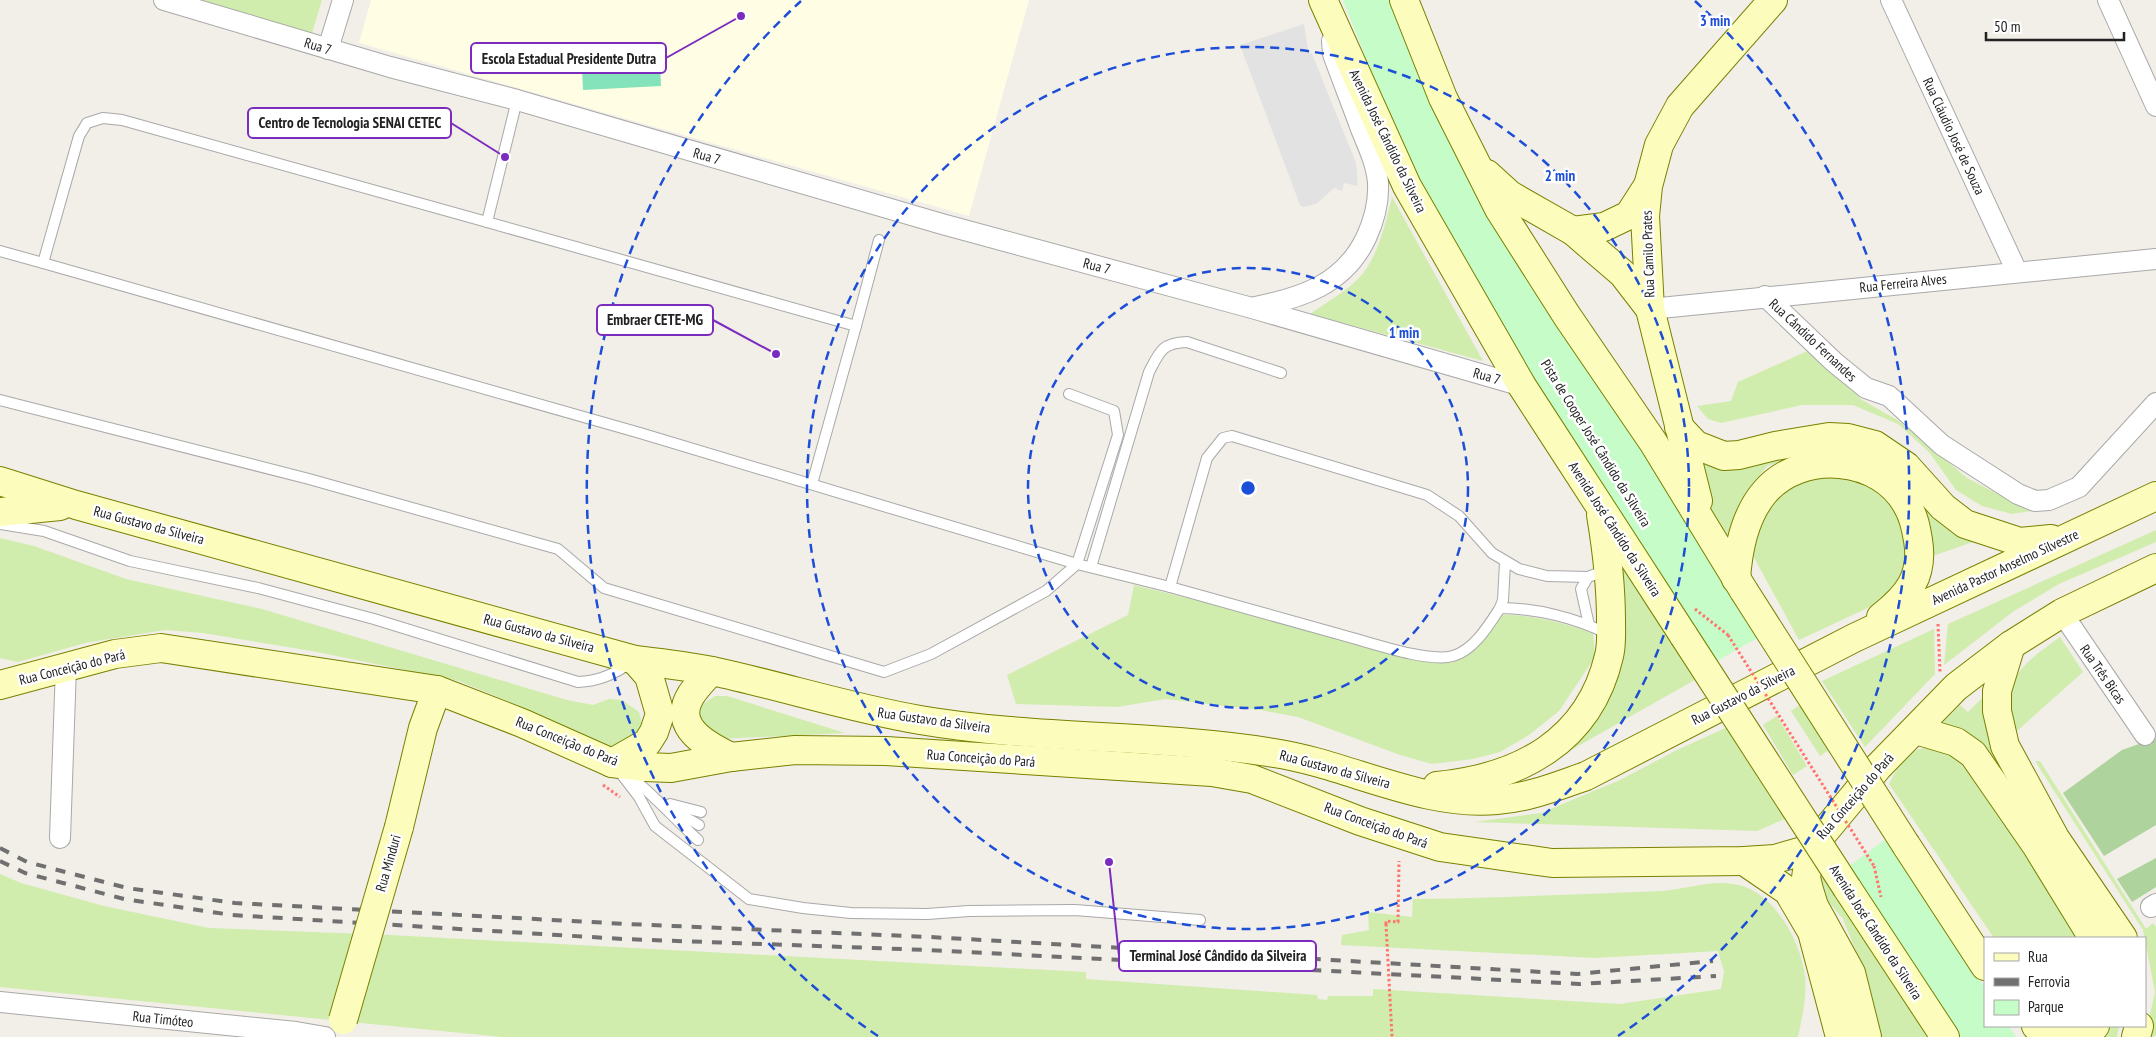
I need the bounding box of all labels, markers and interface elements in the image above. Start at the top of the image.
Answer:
scale bar [1986,10,2124,42]
text: 3 min [1700,11,1730,30]
text: 50 m [1994,17,2020,36]
street label: Rua 7 [302,33,334,59]
callout: Escola Estadual Presidente Dutra [471,43,666,73]
text: Escola Estadual Presidente Dutra [482,49,656,68]
street label: Avenida José Cândido da Silveira [1345,66,1431,216]
street label: Rua Cláudio José de Souza [1919,75,1989,197]
callout: Centro de Tecnologia SENAI CETEC [248,108,451,138]
text: Centro de Tecnologia SENAI CETEC [259,113,442,132]
street label: Rua 7 [691,144,723,168]
text: 2 min [1545,166,1575,185]
street label: Rua Camilo Prates [1637,210,1659,298]
street label: Rua 7 [1081,254,1113,278]
street label: Rua Ferreira Alves [1859,269,1948,297]
street label: Rua Cândido Fernandes [1765,295,1861,385]
callout: Embraer CETE-MG [597,305,713,335]
text: Embraer CETE-MG [607,310,704,329]
text: 1 min [1389,323,1419,342]
street label: Pista de Cooper José Cândido da Silveira [1537,356,1655,530]
street label: Rua 7 [1471,364,1503,388]
street label: Avenida José Cândido da Silveira [1565,458,1665,600]
centre of rings [1239,479,1257,497]
street label: Rua Gustavo da Silveira [92,502,206,548]
street label: Avenida Pastor Anselmo Silvestre [1929,525,2082,609]
street label: Rua Gustavo da Silveira [482,610,596,656]
street label: Rua Três Bicas [2076,641,2130,707]
street label: Rua Conceição do Pará [17,645,127,689]
street label: Rua Gustavo da Silveira [1688,661,1798,729]
street label: Rua Gustavo da Silveira [877,703,991,737]
street label: Rua Conceição do Pará [513,712,621,770]
street label: Rua Conceição do Pará [926,745,1036,771]
street label: Rua Gustavo da Silveira [1278,746,1392,792]
street label: Rua Conceição do Pará [1813,749,1897,843]
street label: Rua Conceição do Pará [1322,798,1430,852]
street label: Rua Minduri [371,832,405,894]
street label: Avenida José Cândido da Silveira [1826,861,1926,1003]
legend [1984,937,2146,1027]
callout: Terminal José Cândido da Silveira [1119,941,1316,971]
text: Terminal José Cândido da Silveira [1130,946,1307,965]
text: Rua [2028,947,2048,966]
text: Ferrovia [2028,972,2070,991]
text: Parque [2028,997,2064,1016]
street label: Rua Timóteo [132,1007,194,1031]

